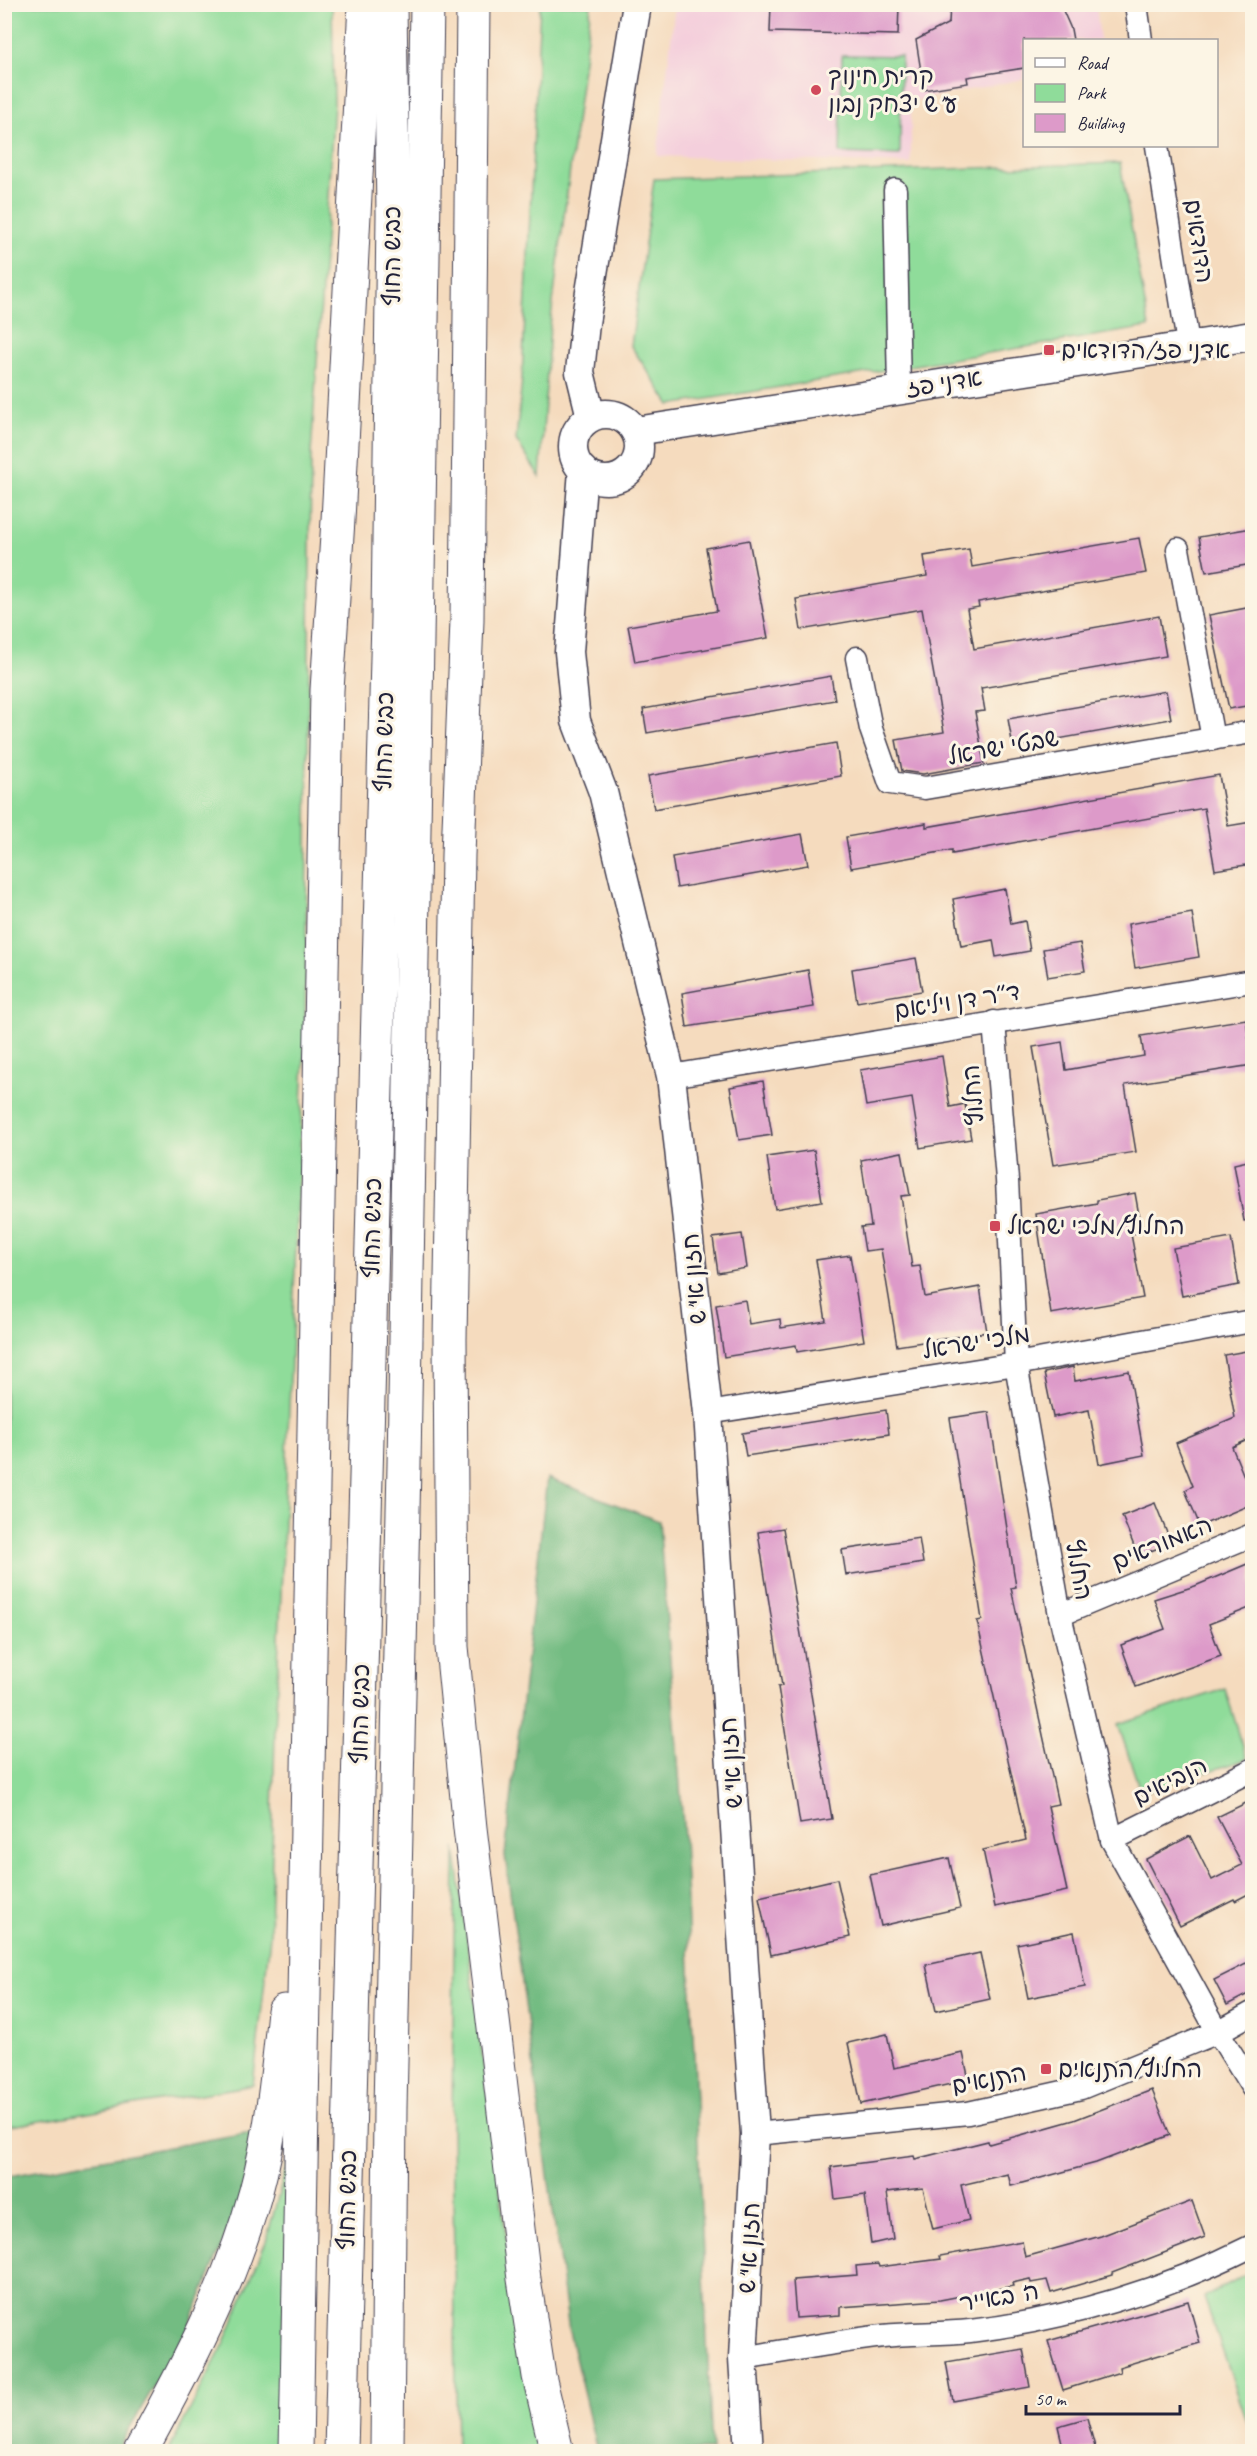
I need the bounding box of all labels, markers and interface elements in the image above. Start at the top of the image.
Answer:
legend [1023,39,1218,147]
text: Road [1077,52,1110,74]
place label: קרית חינוך ע"ש יצחק נבון [828,61,957,119]
text: Park [1077,82,1107,104]
marker: קרית חינוך ע"ש יצחק נבון [809,83,823,97]
text: Building [1077,112,1126,134]
street label: הדודאים [1178,197,1220,285]
street label: כביש החוף [377,206,407,306]
place label: אדני פז/הדודאים [1061,335,1230,365]
marker: אדני פז/הדודאים [1042,343,1056,357]
street label: אדני פז [904,362,984,404]
street label: כביש החוף [368,692,400,792]
street label: שבטי ישראל [945,722,1061,772]
street label: ד״ר דן ויליאם [892,976,1022,1026]
street label: החלוץ [955,1063,991,1127]
street label: כביש החוף [356,1178,388,1278]
place label: החלוץ/מלכי ישראל [1007,1211,1185,1241]
marker: החלוץ/מלכי ישראל [988,1219,1002,1233]
street label: חזון אי"ש [675,1232,713,1326]
street label: מלכי ישראל [920,1319,1032,1365]
street label: האמוראים [1107,1509,1217,1577]
street label: החלוץ [1059,1537,1099,1603]
street label: כביש החוף [344,1664,376,1764]
street label: חזון אי"ש [713,1716,749,1810]
street label: הנביאים [1128,1750,1212,1812]
place label: החלוץ/התנאים [1058,2054,1202,2084]
street label: התנאים [949,2057,1029,2101]
marker: החלוץ/התנאים [1039,2062,1053,2076]
street label: כביש החוף [331,2150,363,2250]
street label: חזון אי"ש [732,2202,766,2294]
street label: ה' באייר [957,2276,1041,2318]
scale bar [1026,2378,1180,2416]
text: 50 m [1035,2388,1068,2410]

